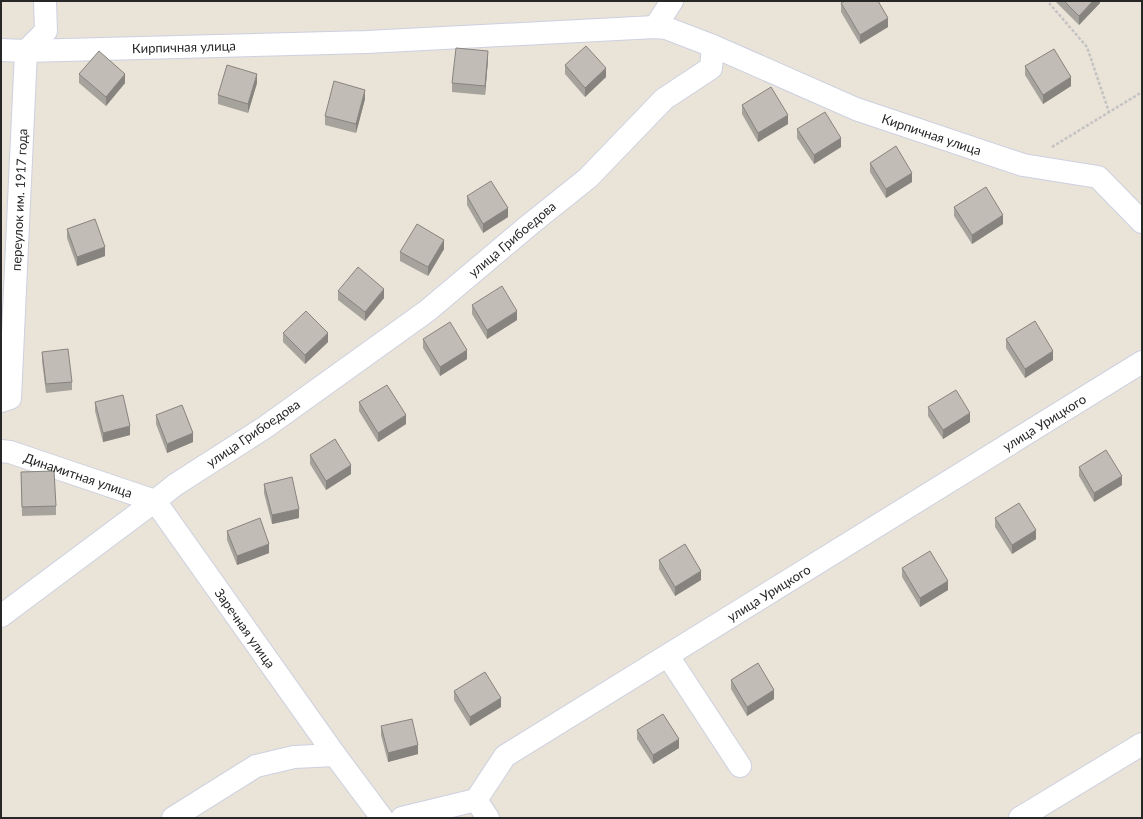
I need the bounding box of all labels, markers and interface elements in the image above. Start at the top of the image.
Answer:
street label: Кирпичная улица [132,37,236,56]
street label: Кирпичная улица [880,110,983,158]
street label: переулок им. 1917 года [8,128,30,271]
street label: улица Грибоедова [465,198,559,280]
street label: улица Урицкого [1000,391,1089,454]
street label: улица Грибоедова [203,396,303,470]
street label: Динамитная улица [22,449,135,501]
street label: улица Урицкого [724,561,813,625]
street label: Заречная улица [211,585,279,671]

